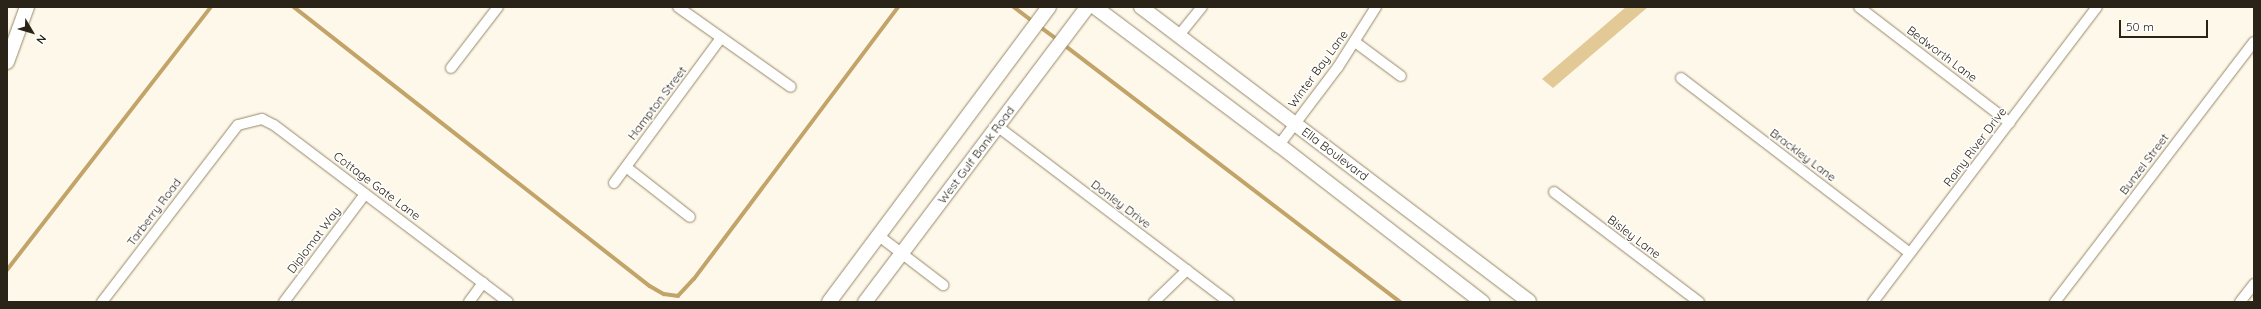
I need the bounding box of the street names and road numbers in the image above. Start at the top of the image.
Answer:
street label: Bedworth Lane [1904,23,1980,85]
street label: Winter Bay Lane [1285,27,1351,111]
street label: Hampton Street [625,63,689,143]
street label: West Gulf Bank Road [935,103,1017,207]
street label: Rainy River Drive [1941,105,2009,189]
street label: Ella Boulevard [1299,124,1371,184]
street label: Brackley Lane [1767,125,1839,185]
street label: Bunzel Street [2116,131,2172,197]
street label: Cottage Gate Lane [331,149,423,223]
street label: Tarberry Road [124,175,184,249]
street label: Donley Drive [1088,177,1154,231]
street label: Diplomat Way [284,204,344,276]
street label: Bisley Lane [1605,212,1663,262]

